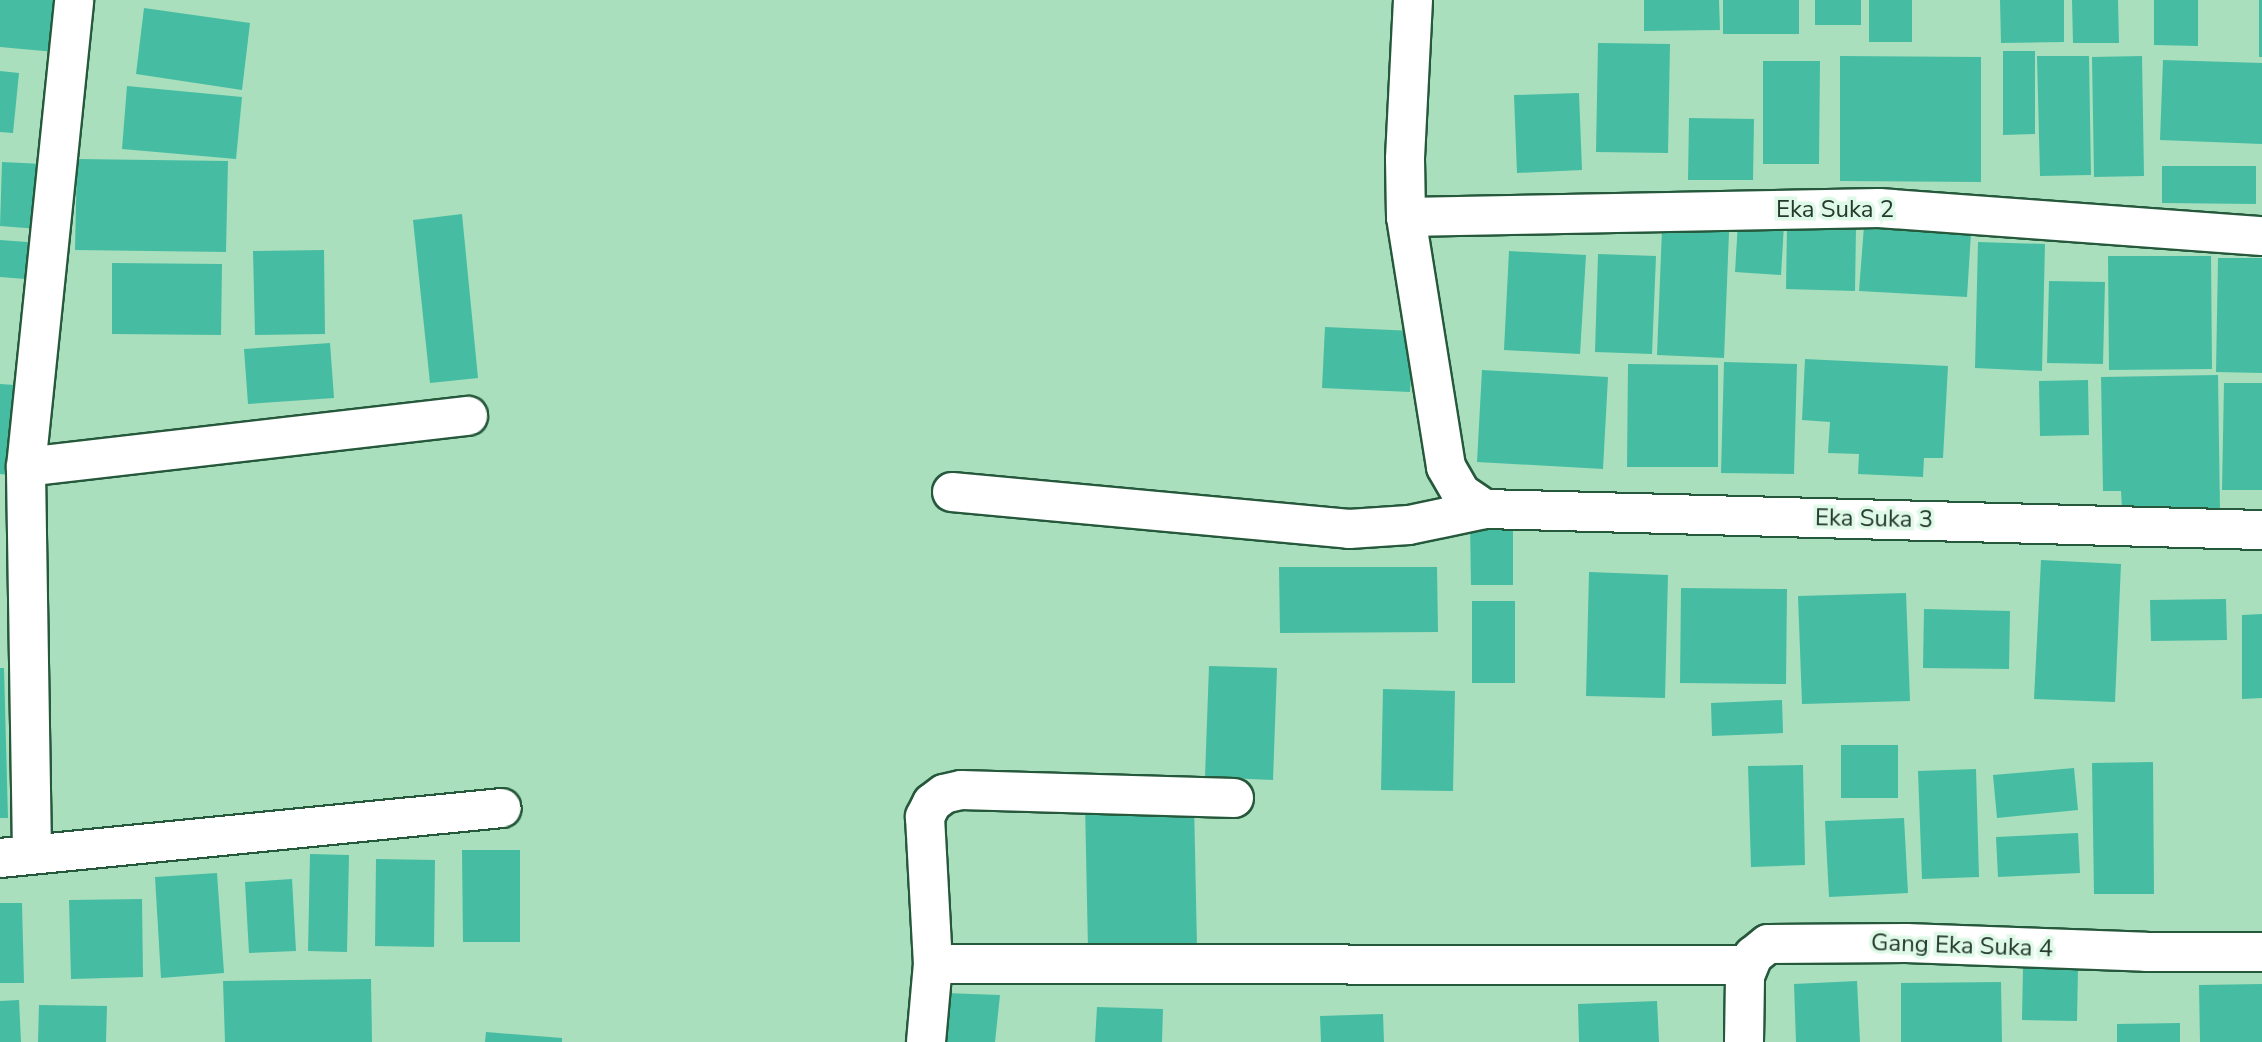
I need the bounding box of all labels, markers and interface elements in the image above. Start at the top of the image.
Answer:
street label: Eka Suka 2 [1776,196,1894,224]
street label: Eka Suka 3 [1815,504,1933,534]
street label: Gang Eka Suka 4 [1870,928,2054,964]

